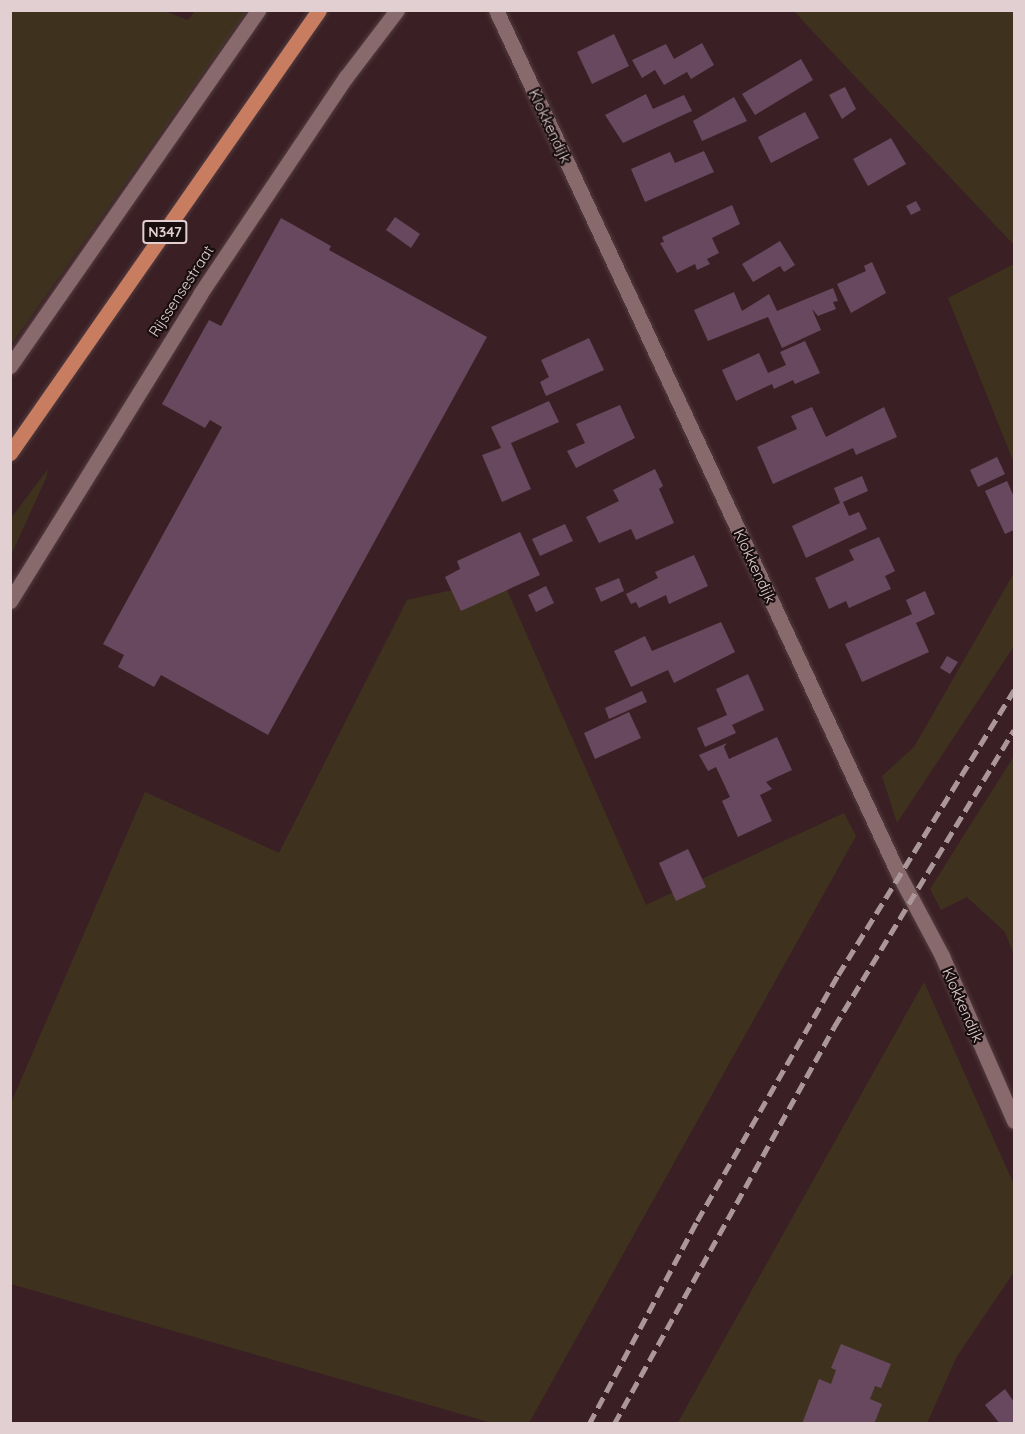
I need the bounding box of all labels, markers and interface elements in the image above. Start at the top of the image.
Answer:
street label: Klokkendijk [525,86,575,166]
road number: N347 [141,221,189,243]
street label: Rijssensestraat [145,242,217,340]
street label: Klokkendijk [730,526,780,606]
street label: Klokkendijk [939,965,987,1045]

